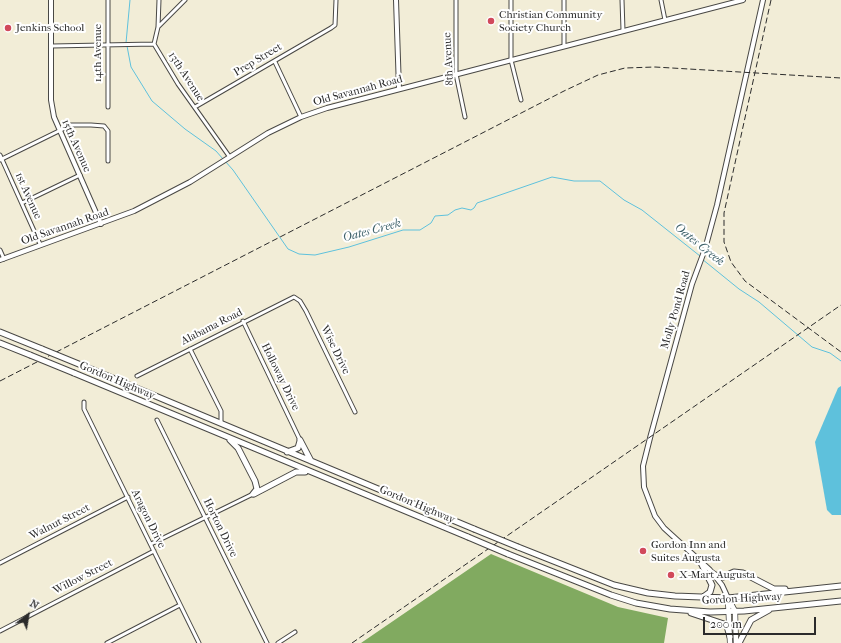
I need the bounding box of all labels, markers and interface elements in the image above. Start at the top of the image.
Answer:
place label: Christian Community Society Church [499,8,602,34]
marker: Christian Community Society Church [486,16,496,26]
place label: Jenkins School [16,21,84,35]
marker: Jenkins School [3,23,13,33]
street label: 14th Avenue [91,24,105,82]
street label: 8th Avenue [441,32,457,86]
street label: Prep Street [231,40,285,80]
street label: 13th Avenue [165,50,207,104]
street label: Old Savannah Road [312,73,404,109]
street label: 15th Avenue [58,117,94,175]
street label: 1st Avenue [12,171,44,221]
street label: Old Savannah Road [19,206,111,248]
water label: Oates Creek [341,216,403,246]
water label: Oates Creek [671,221,727,269]
street label: Molly Pond Road [659,269,693,351]
street label: Alabama Road [179,306,245,348]
street label: Wise Drive [318,323,352,377]
street label: Holloway Drive [258,341,302,413]
street label: Gordon Highway [77,359,157,403]
street label: Gordon Highway [377,483,457,527]
street label: Aragon Drive [128,487,168,551]
street label: Horton Drive [200,496,240,560]
street label: Walnut Street [28,501,92,543]
place label: Gordon Inn and Suites Augusta [651,538,726,564]
marker: Gordon Inn and Suites Augusta [638,546,648,556]
street label: Willow Street [51,556,115,598]
place label: X-Mart Augusta [679,568,755,582]
marker: X-Mart Augusta [666,570,676,580]
street label: Gordon Highway [701,590,783,608]
north arrow [8,595,48,635]
text: N [28,597,41,612]
scale bar [705,609,818,635]
text: 200 m [710,617,742,631]

